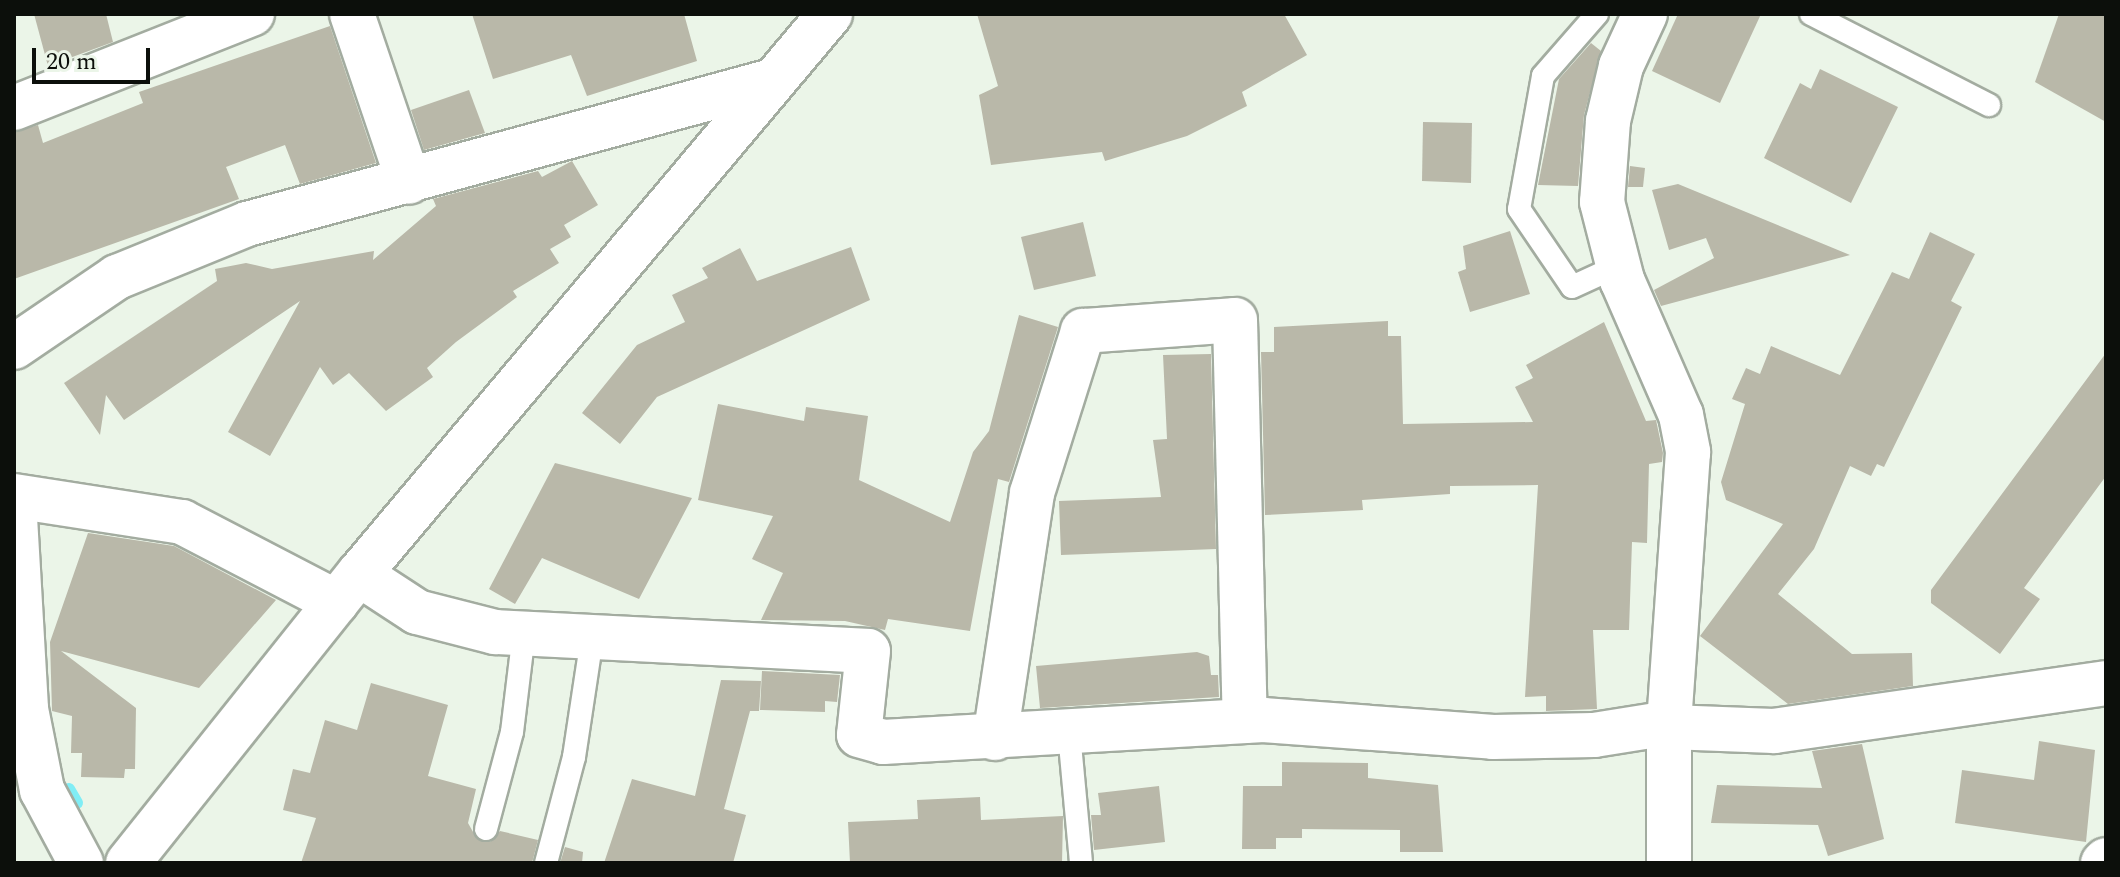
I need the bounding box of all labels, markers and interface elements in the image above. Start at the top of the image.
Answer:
scale bar [36,32,154,82]
text: 20 m [46,44,97,80]

